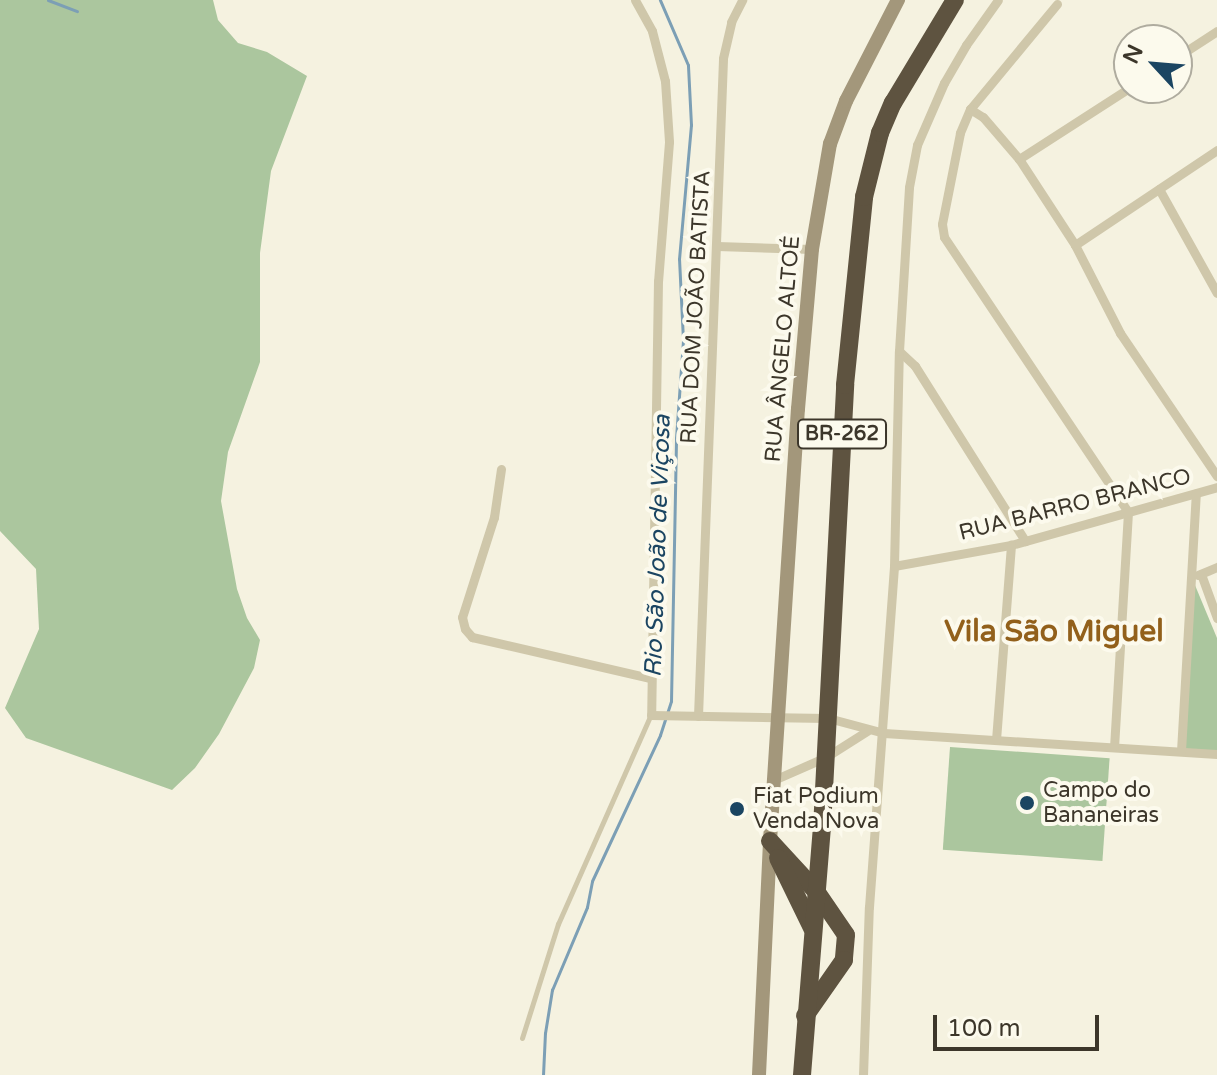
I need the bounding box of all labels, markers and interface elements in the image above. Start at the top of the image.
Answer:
north arrow [1113,24,1193,104]
text: N [1118,41,1149,68]
street label: RUA DOM JOÃO BATISTA [676,169,716,445]
street label: RUA ÂNGELO ALTOÉ [760,235,806,463]
water label: Rio São João de Viçosa [639,414,677,678]
road number: BR-262 [796,418,888,450]
street label: RUA BARRO BRANCO [956,463,1194,547]
district label: Vila São Miguel [944,614,1164,650]
place label: Campo do Bananeiras [1043,777,1159,828]
place label: Fiat Podium Venda Nova [753,783,879,834]
marker: Campo do Bananeiras [1018,794,1036,812]
marker: Fiat Podium Venda Nova [728,800,746,818]
scale bar [937,999,1103,1049]
text: 100 m [947,1014,1021,1043]

